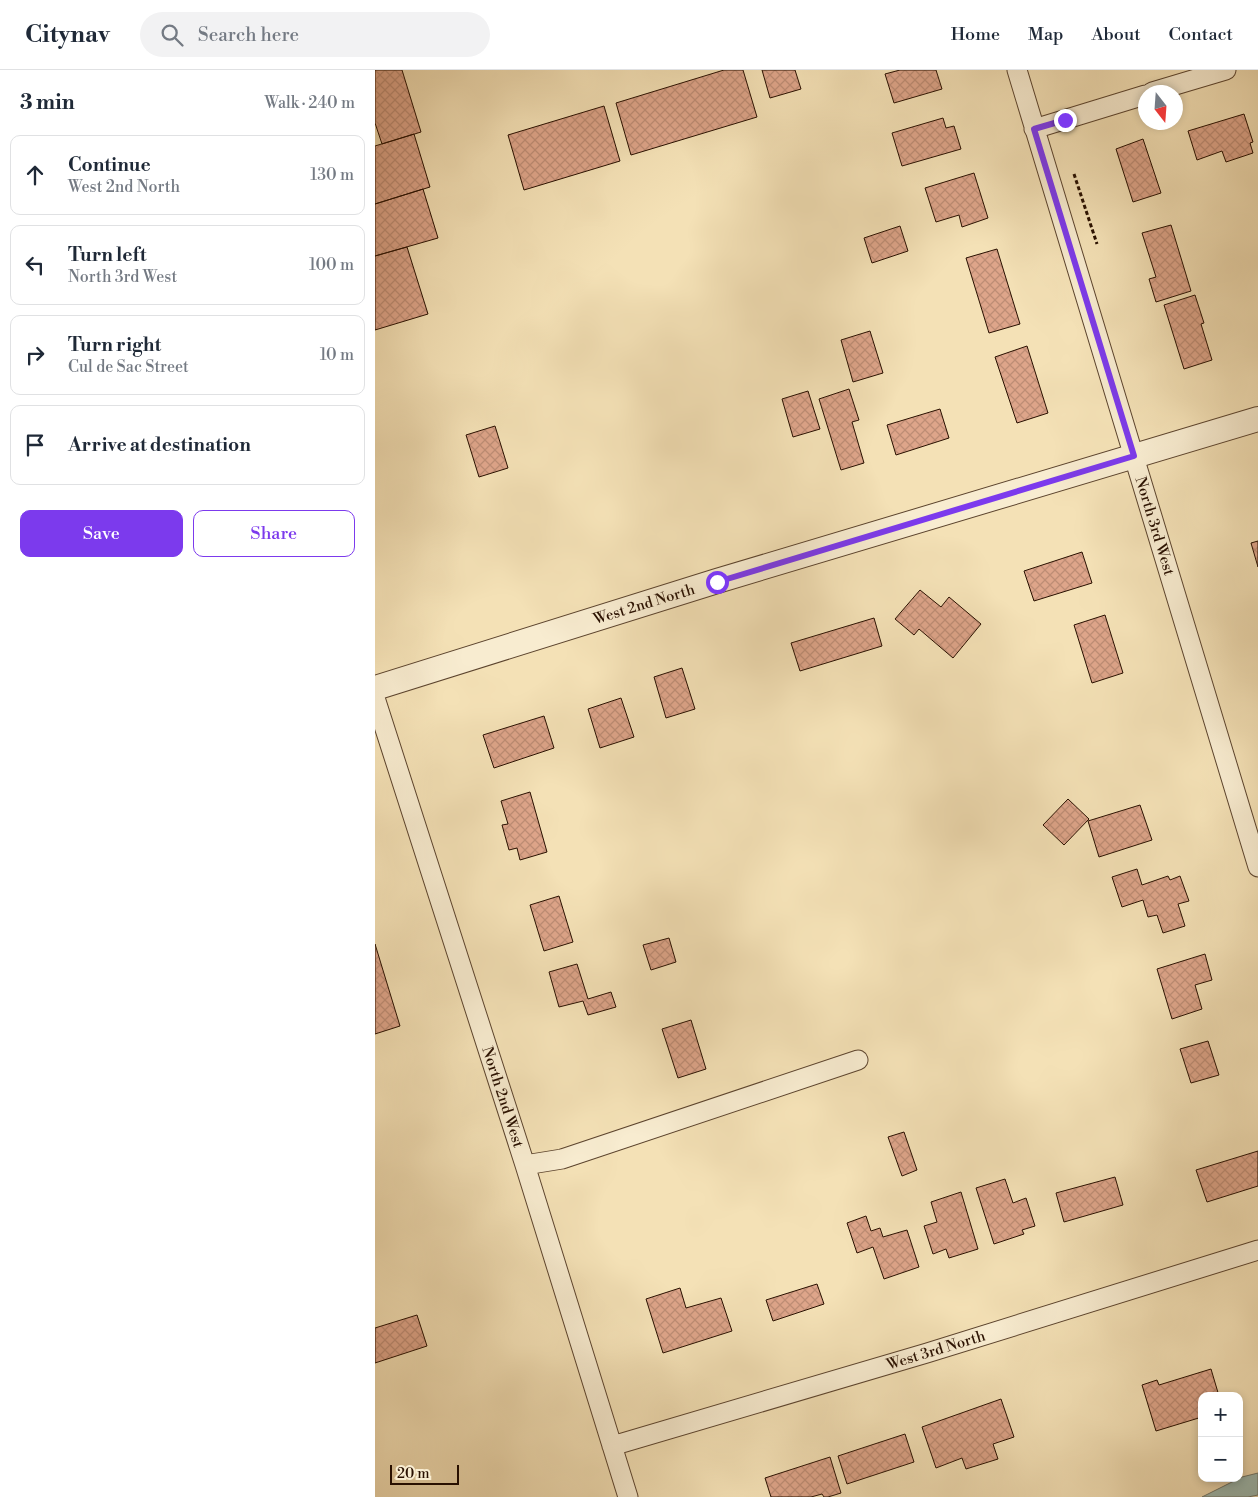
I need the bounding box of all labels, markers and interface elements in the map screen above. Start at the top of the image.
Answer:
search box [140,12,490,57]
text: Citynav [25,20,110,50]
icon: search [158,21,186,49]
text: Search here [198,23,299,47]
text: Home [951,23,1000,46]
text: Map [1028,23,1064,46]
text: About [1092,23,1141,46]
text: Contact [1169,23,1233,46]
north arrow [1138,85,1183,130]
text: 3 min [20,90,75,116]
text: Walk · 240 m [264,93,355,113]
route end [1054,109,1077,132]
text: Continue [68,153,151,177]
icon: ahead [21,161,49,189]
text: 130 m [310,165,354,185]
text: West 2nd North [68,177,180,197]
text: Turn left [68,243,147,267]
icon: left [21,251,49,279]
text: 100 m [309,255,354,275]
text: North 3rd West [68,267,177,287]
text: Turn right [68,333,161,357]
icon: right [21,341,49,369]
text: 10 m [320,345,354,365]
text: Cul de Sac Street [68,357,189,377]
icon: arrive [21,431,49,459]
text: Arrive at destination [68,433,251,457]
street label: North 3rd West [1130,474,1179,578]
button: Save [20,510,183,557]
button: Share [193,510,355,557]
route start [706,571,729,594]
street label: West 2nd North [590,580,697,629]
street label: North 2nd West [477,1044,528,1151]
street label: West 3rd North [883,1326,988,1375]
map controls [1198,1392,1243,1482]
button: + [1198,1392,1243,1437]
button: − [1198,1437,1243,1482]
scale bar [390,1462,459,1485]
text: 20 m [397,1465,429,1483]

